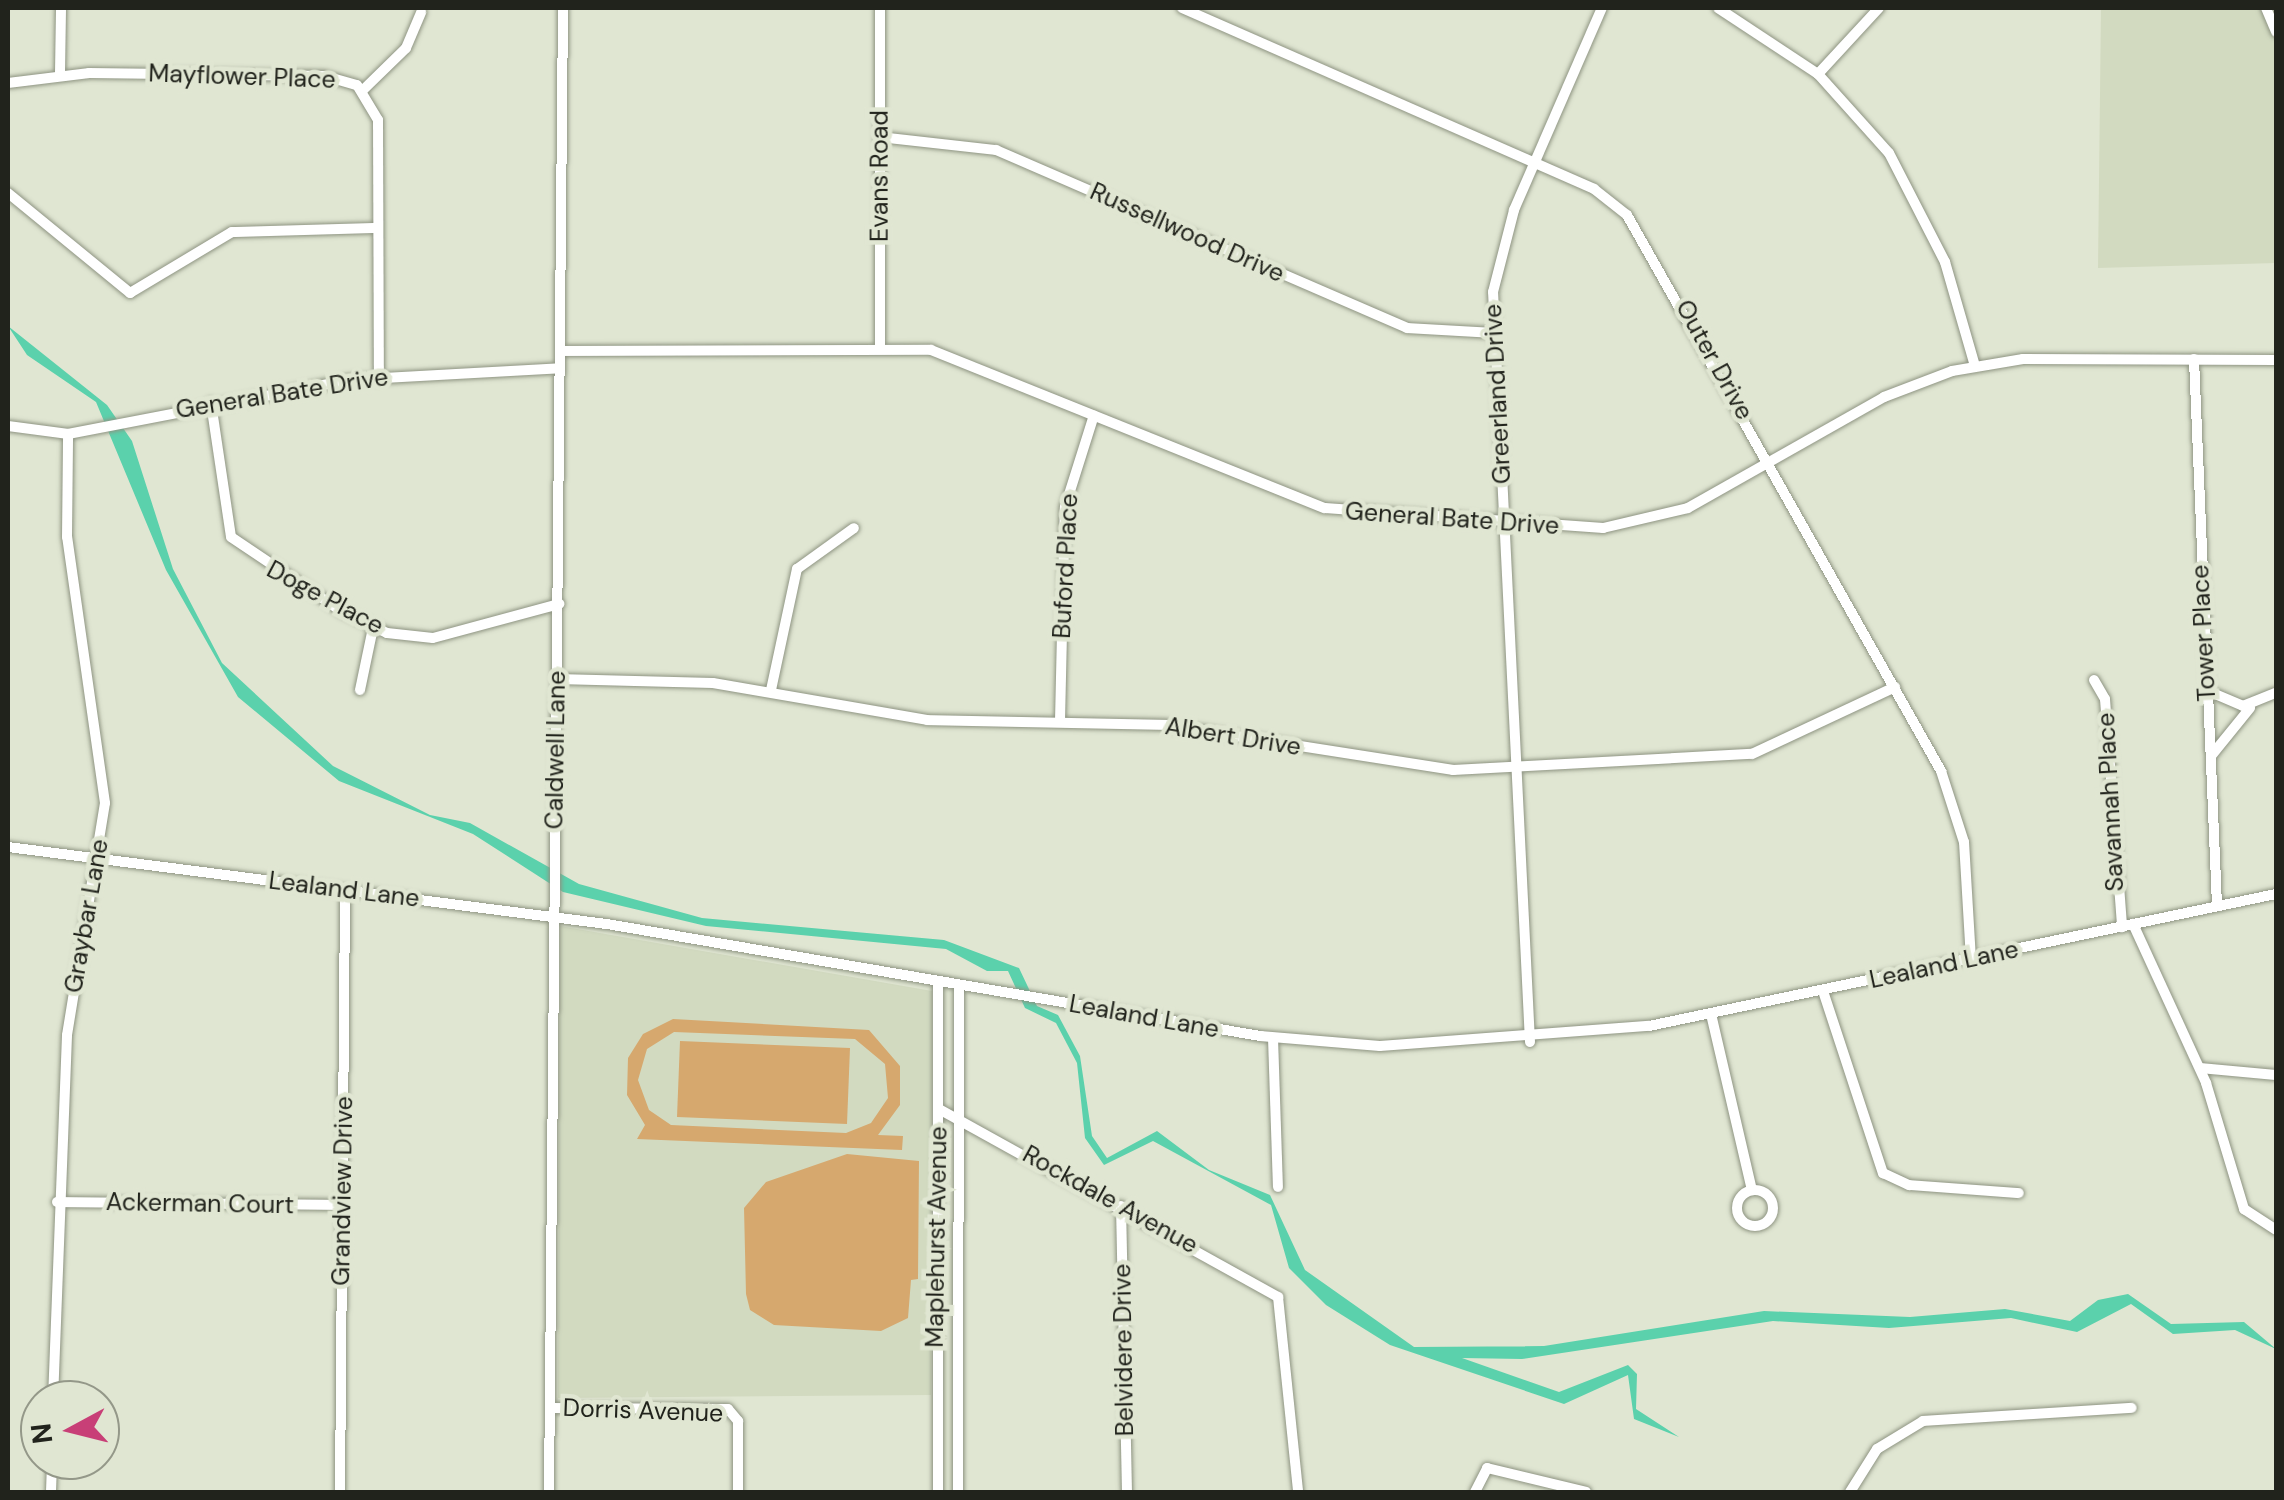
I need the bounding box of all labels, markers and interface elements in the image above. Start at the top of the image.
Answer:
street label: Mayflower Place [148,59,336,95]
street label: Evans Road [865,110,895,242]
street label: Russellwood Drive [1085,177,1289,289]
street label: Outer Drive [1669,295,1759,425]
street label: Greerland Drive [1478,303,1518,485]
street label: General Bate Drive [174,362,390,426]
street label: Buford Place [1047,493,1085,639]
street label: General Bate Drive [1344,497,1560,541]
street label: Doge Place [261,555,389,641]
street label: Tower Place [2185,564,2223,702]
street label: Caldwell Lane [540,670,572,830]
street label: Albert Drive [1163,711,1303,763]
street label: Savannah Place [2091,712,2131,892]
street label: Graybar Lane [59,837,115,995]
street label: Lealand Lane [267,866,421,914]
street label: Lealand Lane [1867,935,2021,995]
street label: Lealand Lane [1067,989,1221,1045]
street label: Grandview Drive [326,1096,360,1286]
street label: Maplehurst Avenue [920,1126,954,1348]
street label: Rockdale Avenue [1017,1139,1203,1261]
street label: Ackerman Court [106,1187,294,1221]
street label: Belvidere Drive [1107,1263,1141,1437]
north arrow [20,1380,120,1480]
street label: Dorris Avenue [562,1393,724,1429]
text: N [22,1421,61,1446]

